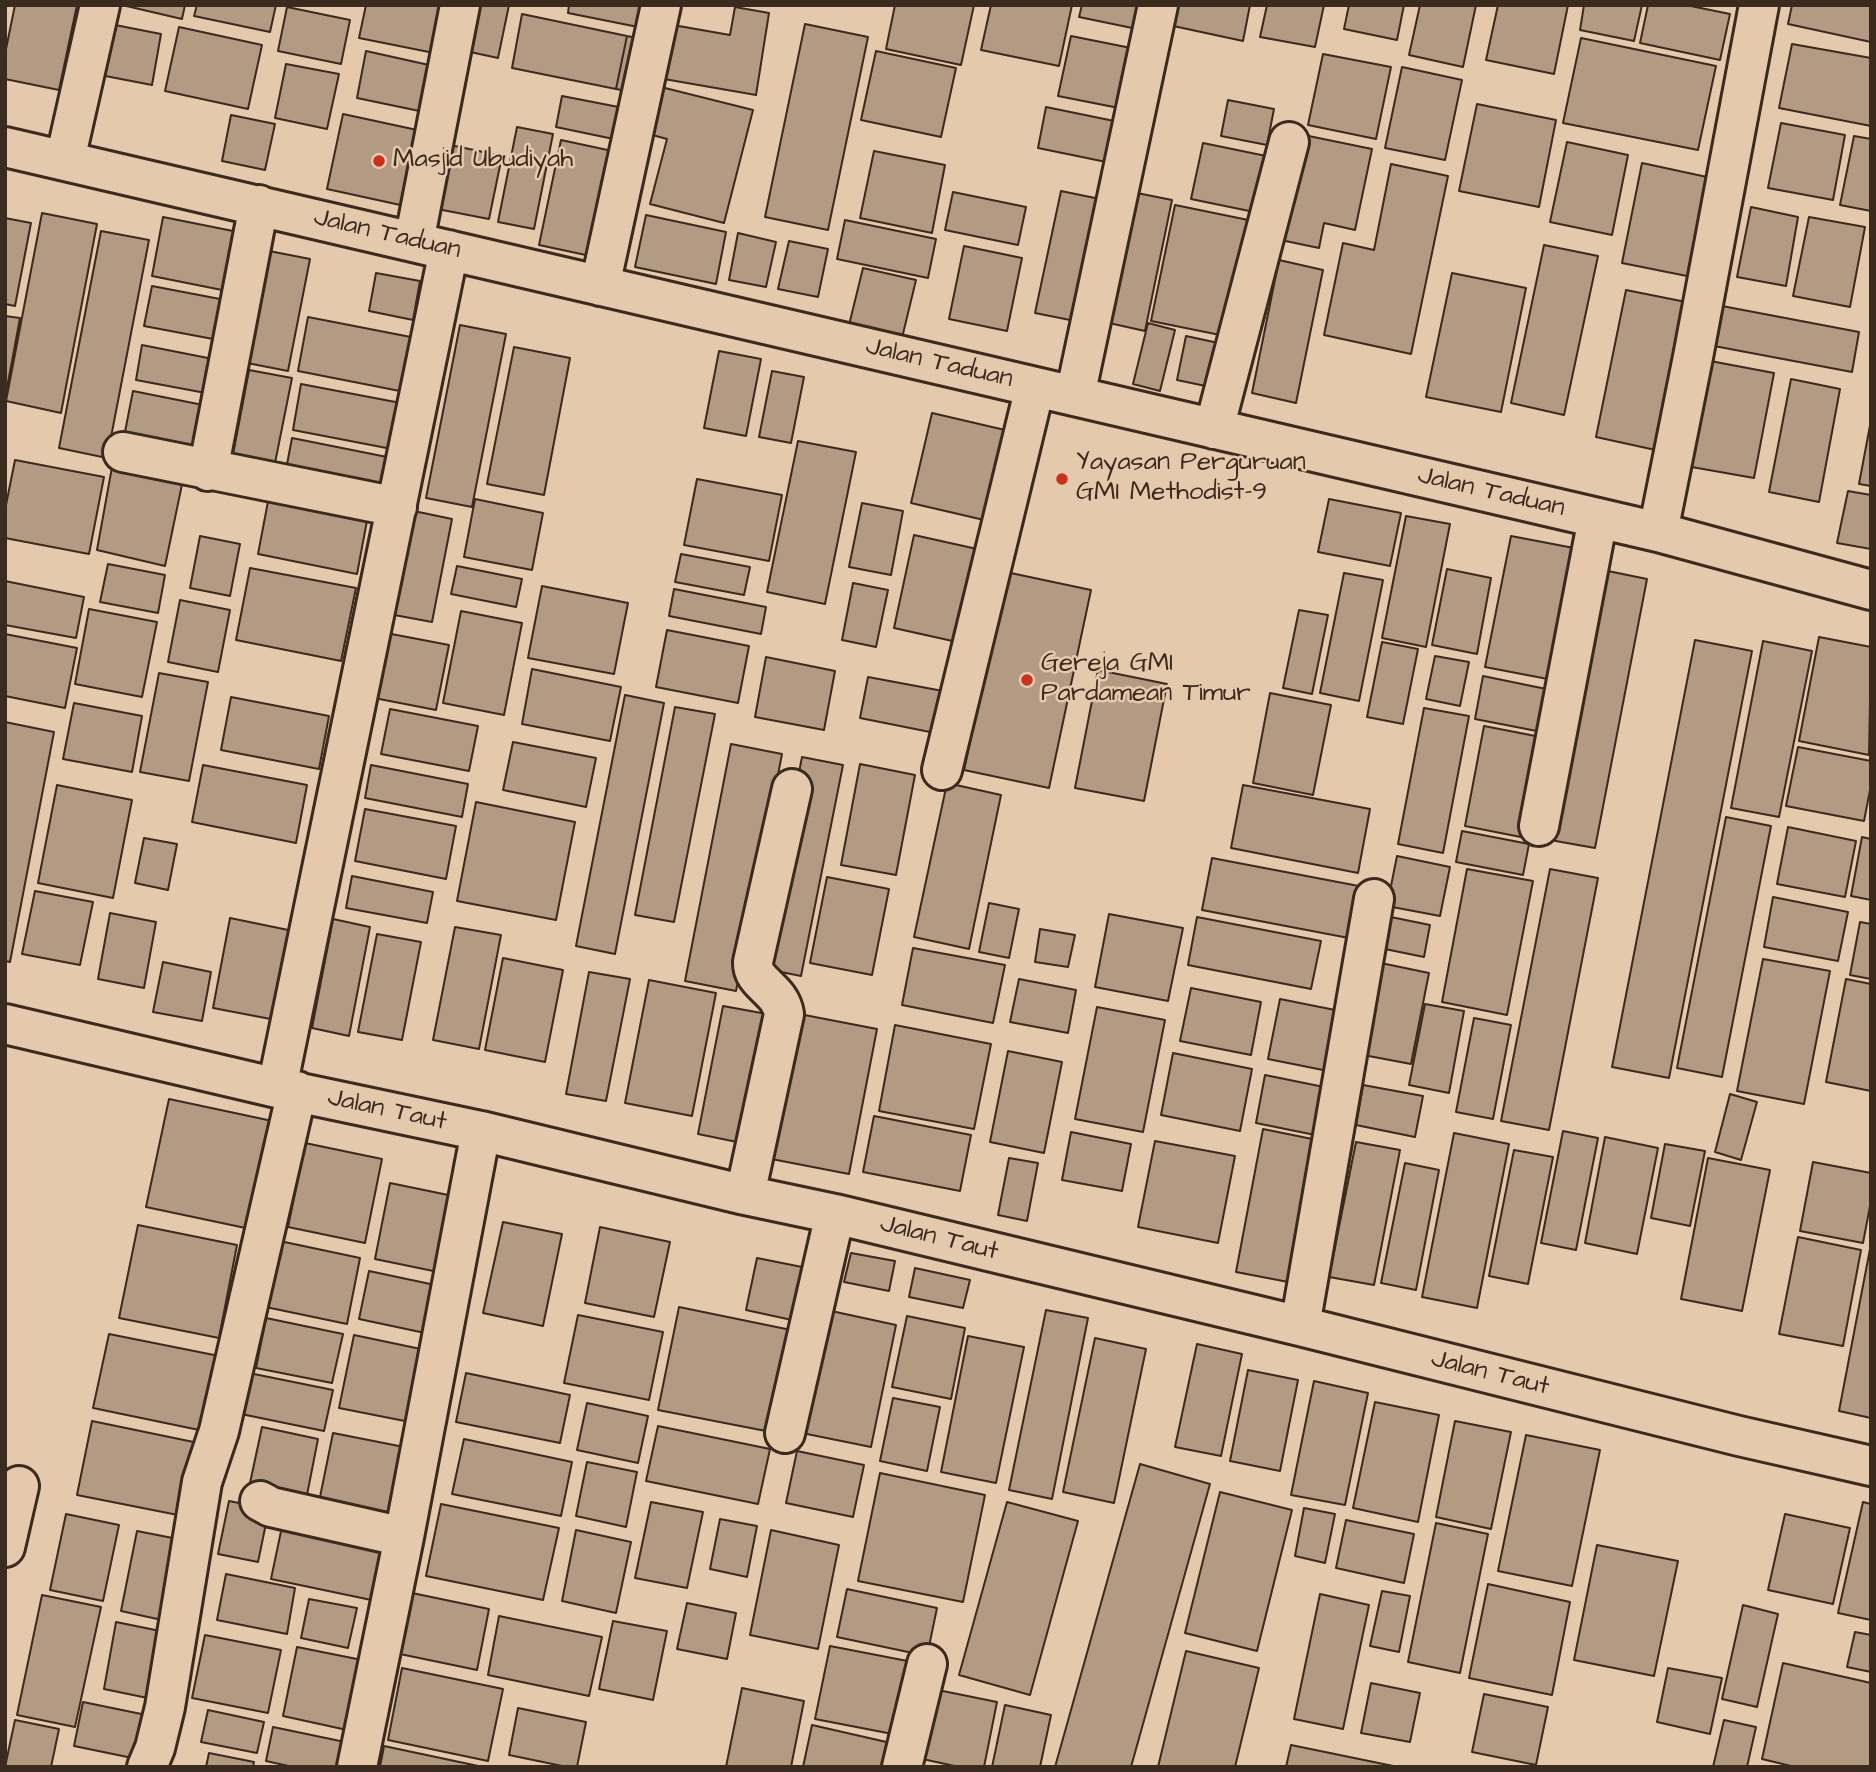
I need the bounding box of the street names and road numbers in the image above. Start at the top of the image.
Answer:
street label: Jalan Taduan [310,203,464,267]
street label: Jalan Taduan [862,332,1016,396]
street label: Jalan Taduan [1414,461,1568,525]
street label: Jalan Taut [325,1083,449,1139]
street label: Jalan Taut [877,1209,1001,1269]
street label: Jalan Taut [1428,1344,1552,1404]

